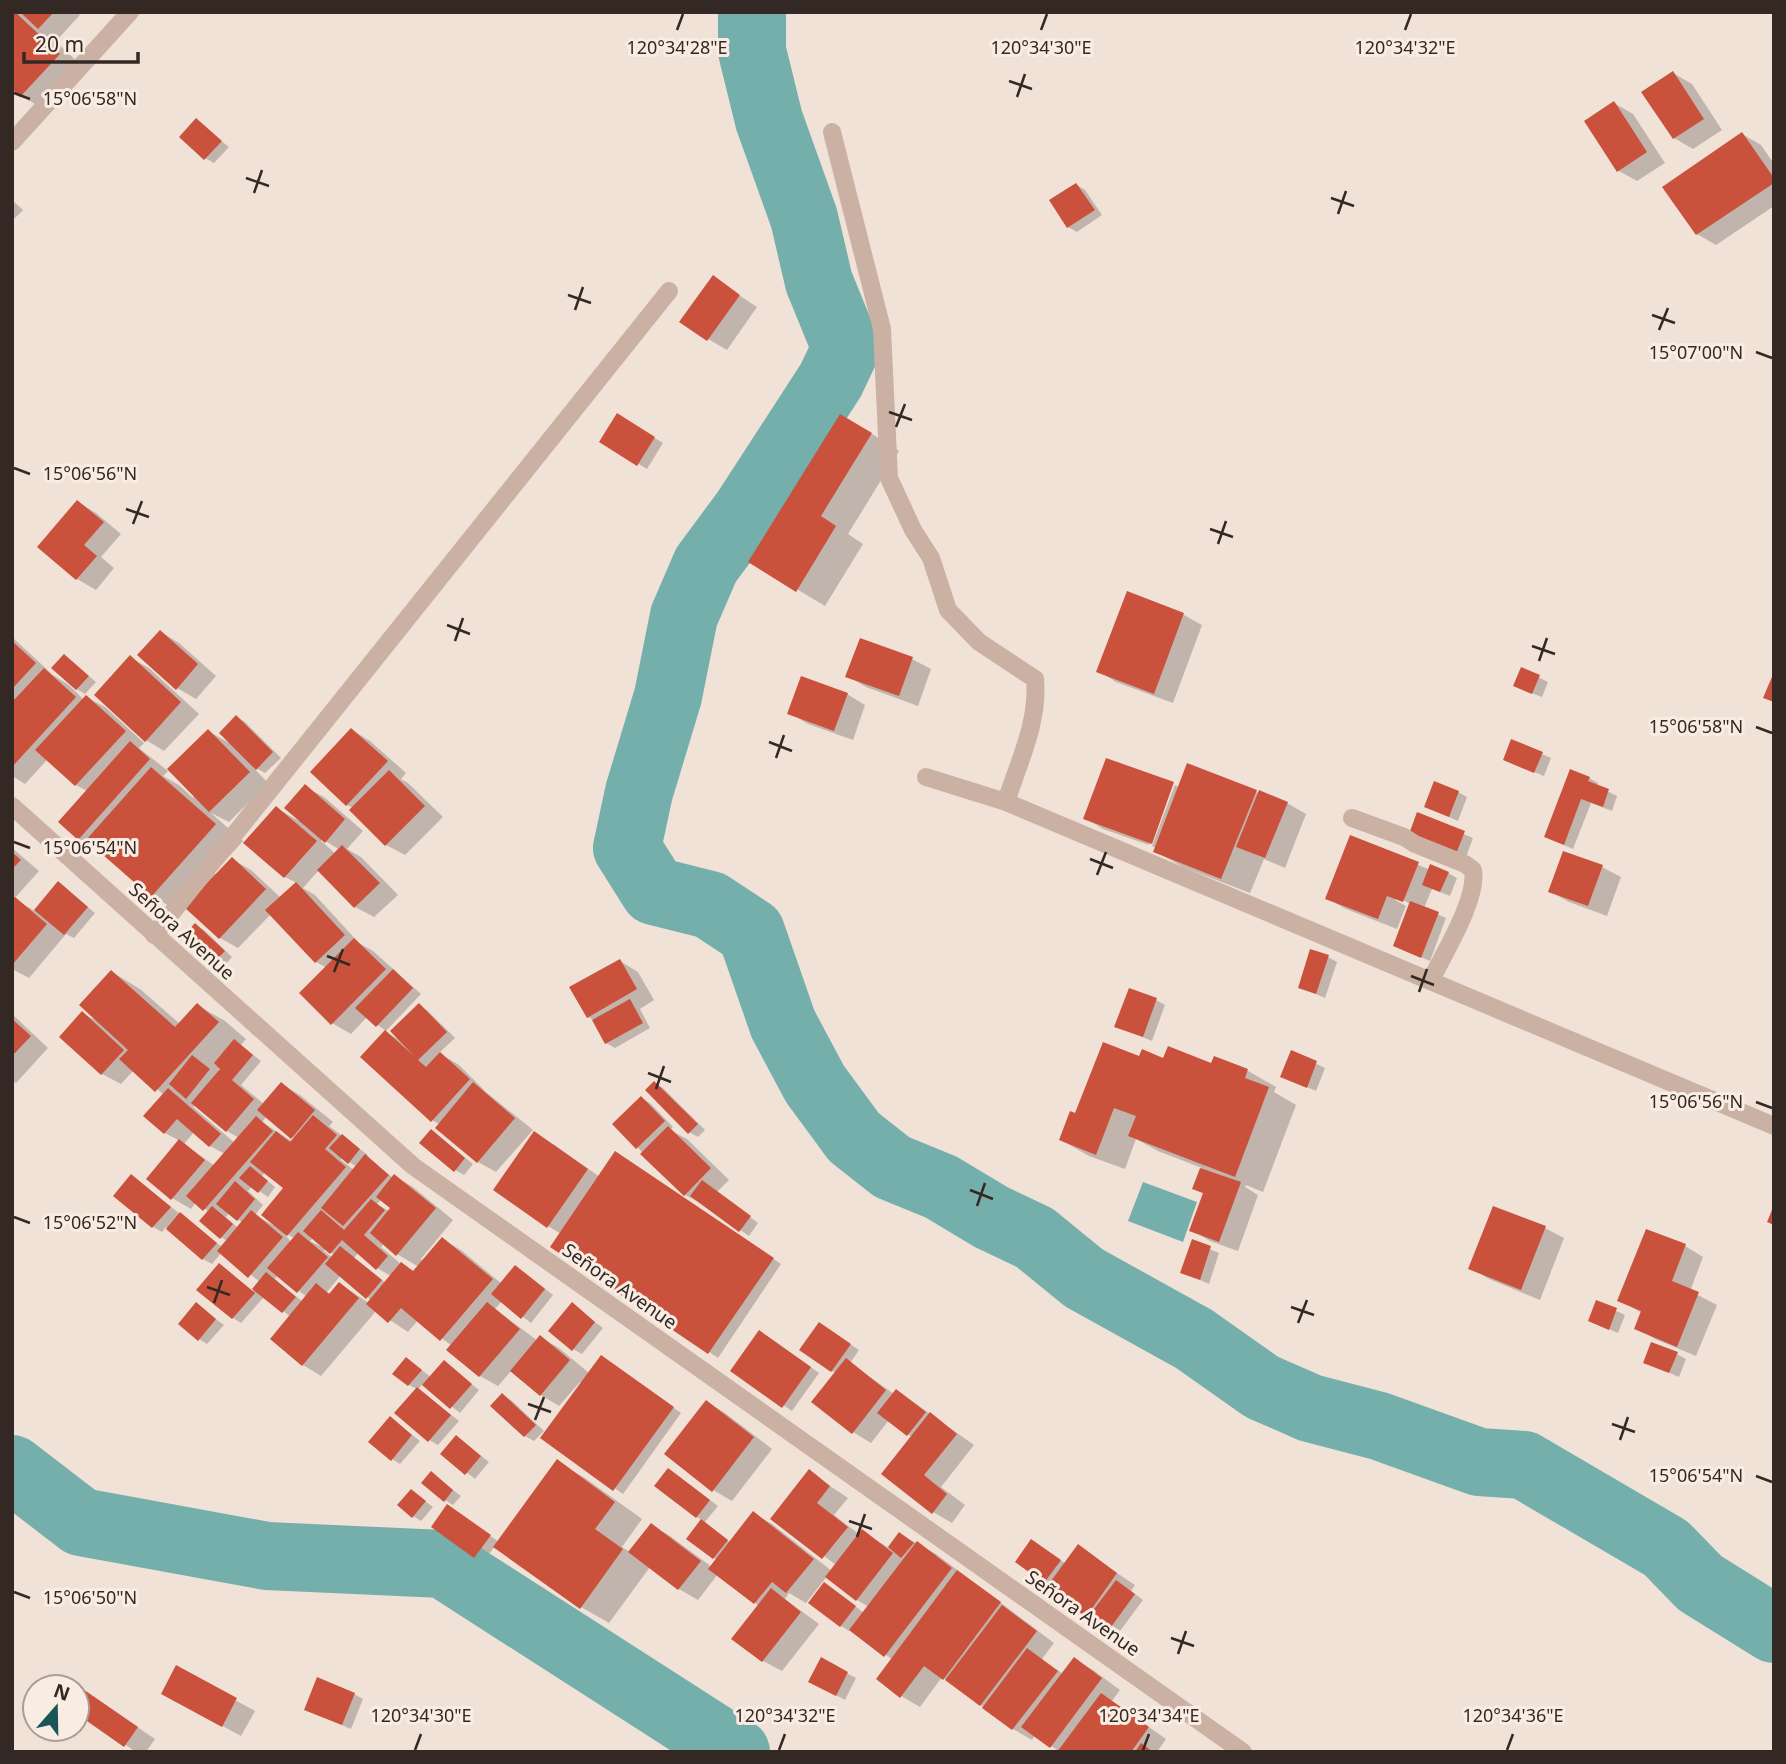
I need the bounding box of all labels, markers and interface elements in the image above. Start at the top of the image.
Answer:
scale bar [24,21,138,65]
text: 20 m [35,30,84,58]
text: 120°34'28"E [626,35,728,59]
text: 120°34'30"E [990,35,1092,59]
text: 120°34'32"E [1354,35,1456,59]
text: 15°06'58"N [43,86,137,110]
text: 15°07'00"N [1649,340,1743,364]
text: 15°06'56"N [43,461,137,485]
text: 15°06'58"N [1649,714,1743,738]
text: 15°06'54"N [43,835,137,859]
street label: Señora Avenue [123,876,241,986]
text: 15°06'56"N [1649,1089,1743,1113]
text: 15°06'52"N [43,1210,137,1234]
street label: Señora Avenue [558,1237,682,1335]
text: 15°06'54"N [1649,1463,1743,1487]
street label: Señora Avenue [1021,1564,1145,1662]
text: 15°06'50"N [43,1585,137,1609]
north arrow [21,1673,91,1743]
text: N [50,1677,74,1707]
text: 120°34'30"E [370,1703,472,1727]
text: 120°34'32"E [734,1703,836,1727]
text: 120°34'34"E [1098,1703,1200,1727]
text: 120°34'36"E [1462,1703,1564,1727]

